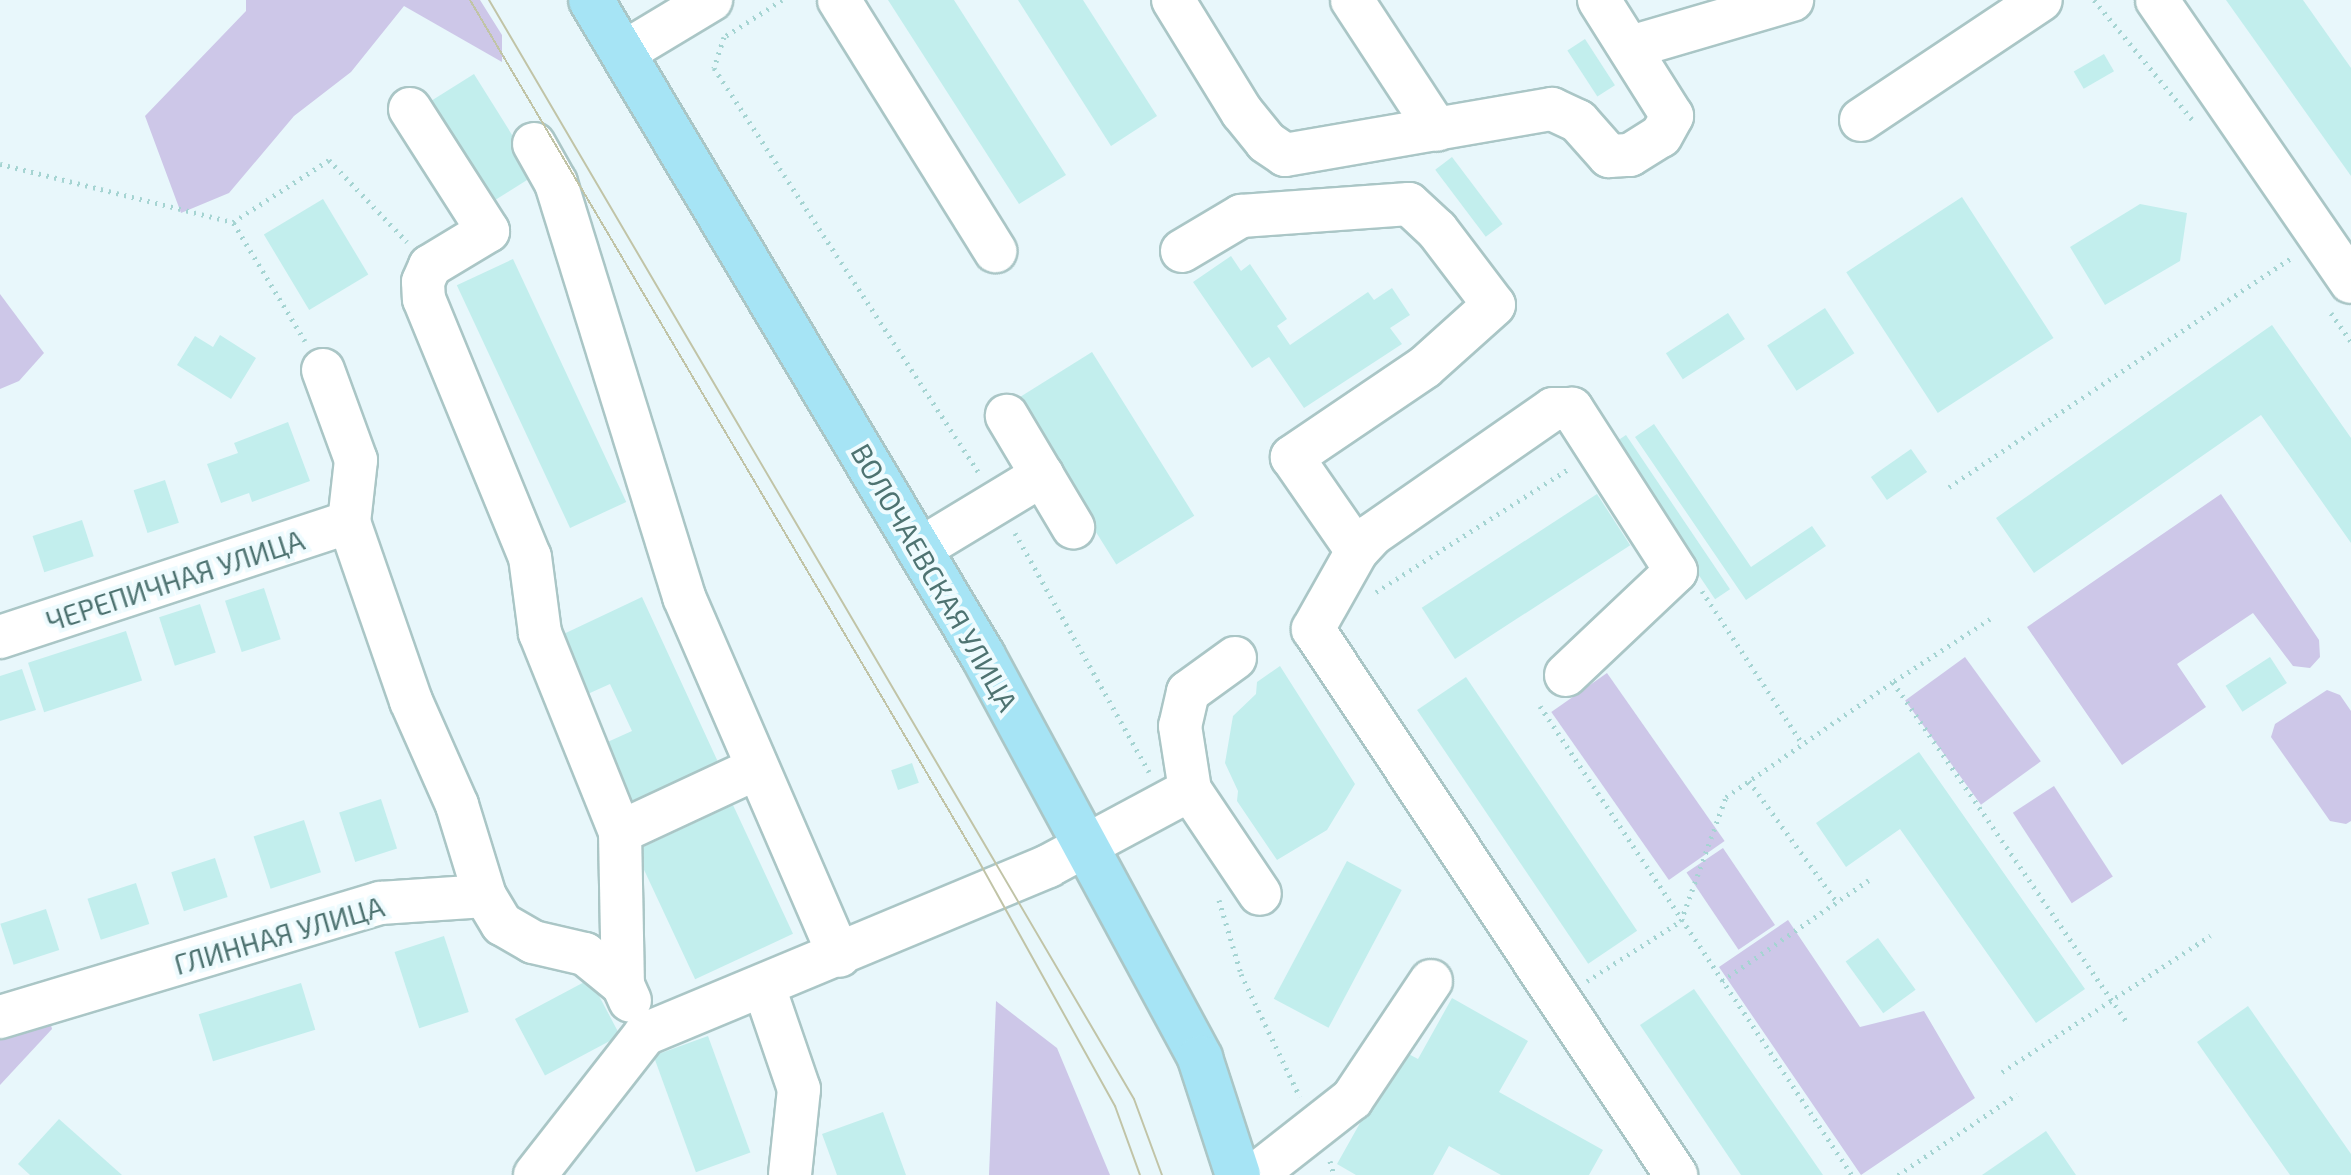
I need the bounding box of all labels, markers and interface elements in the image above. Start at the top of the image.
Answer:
street label: ВОЛОЧАЕВСКАЯ УЛИЦА [845,437,1025,717]
street label: ЧЕРЕПИЧНАЯ УЛИЦА [42,522,308,638]
street label: ГЛИННАЯ УЛИЦА [170,889,388,981]

